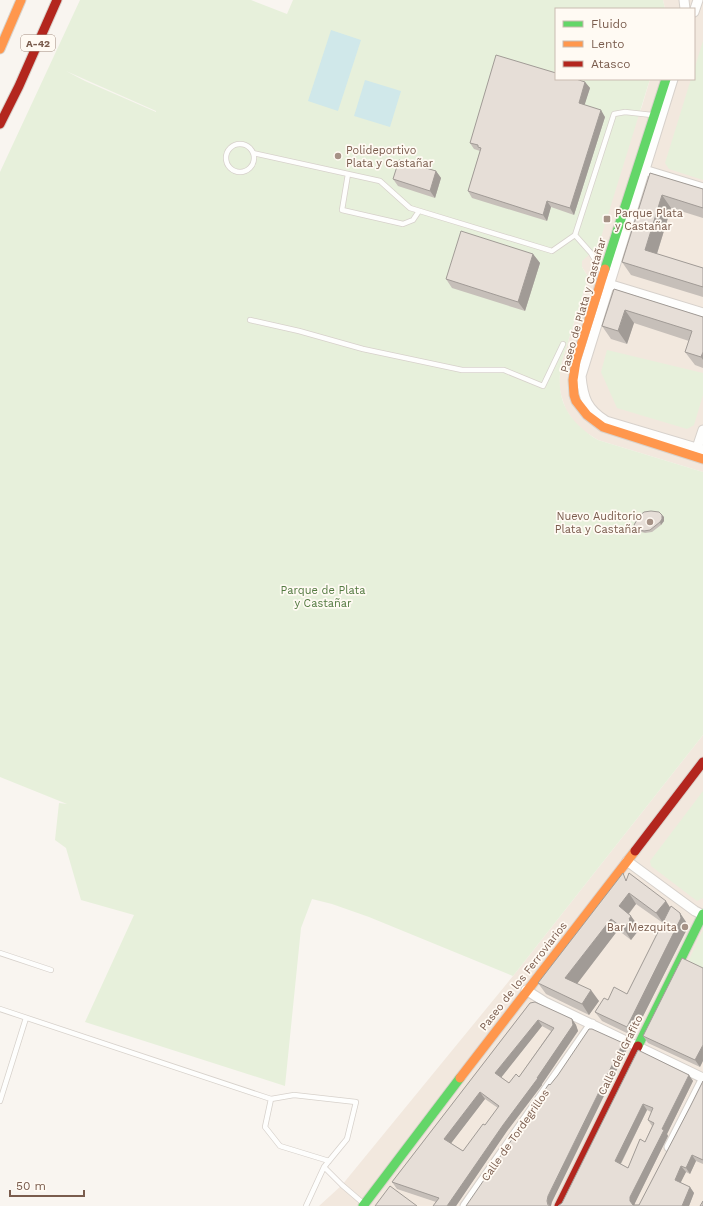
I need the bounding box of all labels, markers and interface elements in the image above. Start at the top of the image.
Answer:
legend [555,8,695,80]
text: Fluido [591,17,627,31]
road number: A-42 [21,35,55,51]
text: Lento [591,37,625,51]
text: Atasco [591,57,631,71]
place label: Polideportivo Plata y Castañar [346,144,434,170]
marker: Polideportivo Plata y Castañar [333,151,343,161]
place label: Parque Plata y Castañar [615,207,683,233]
marker: Parque Plata y Castañar [602,214,612,224]
street label: Paseo de Plata y Castañar [558,236,609,374]
place label: Nuevo Auditorio Plata y Castañar [555,510,643,536]
marker: Nuevo Auditorio Plata y Castañar [645,517,655,527]
park label: Parque de Plata y Castañar [281,584,365,610]
street label: Paseo de los Ferroviarios [477,919,570,1033]
place label: Bar Mezquita [607,921,677,934]
marker: Bar Mezquita [680,922,690,932]
street label: Calle del Grafito [595,1013,645,1097]
street label: Calle de Tordegrillos [479,1087,552,1184]
scale bar [10,1172,84,1198]
text: 50 m [16,1179,46,1193]

